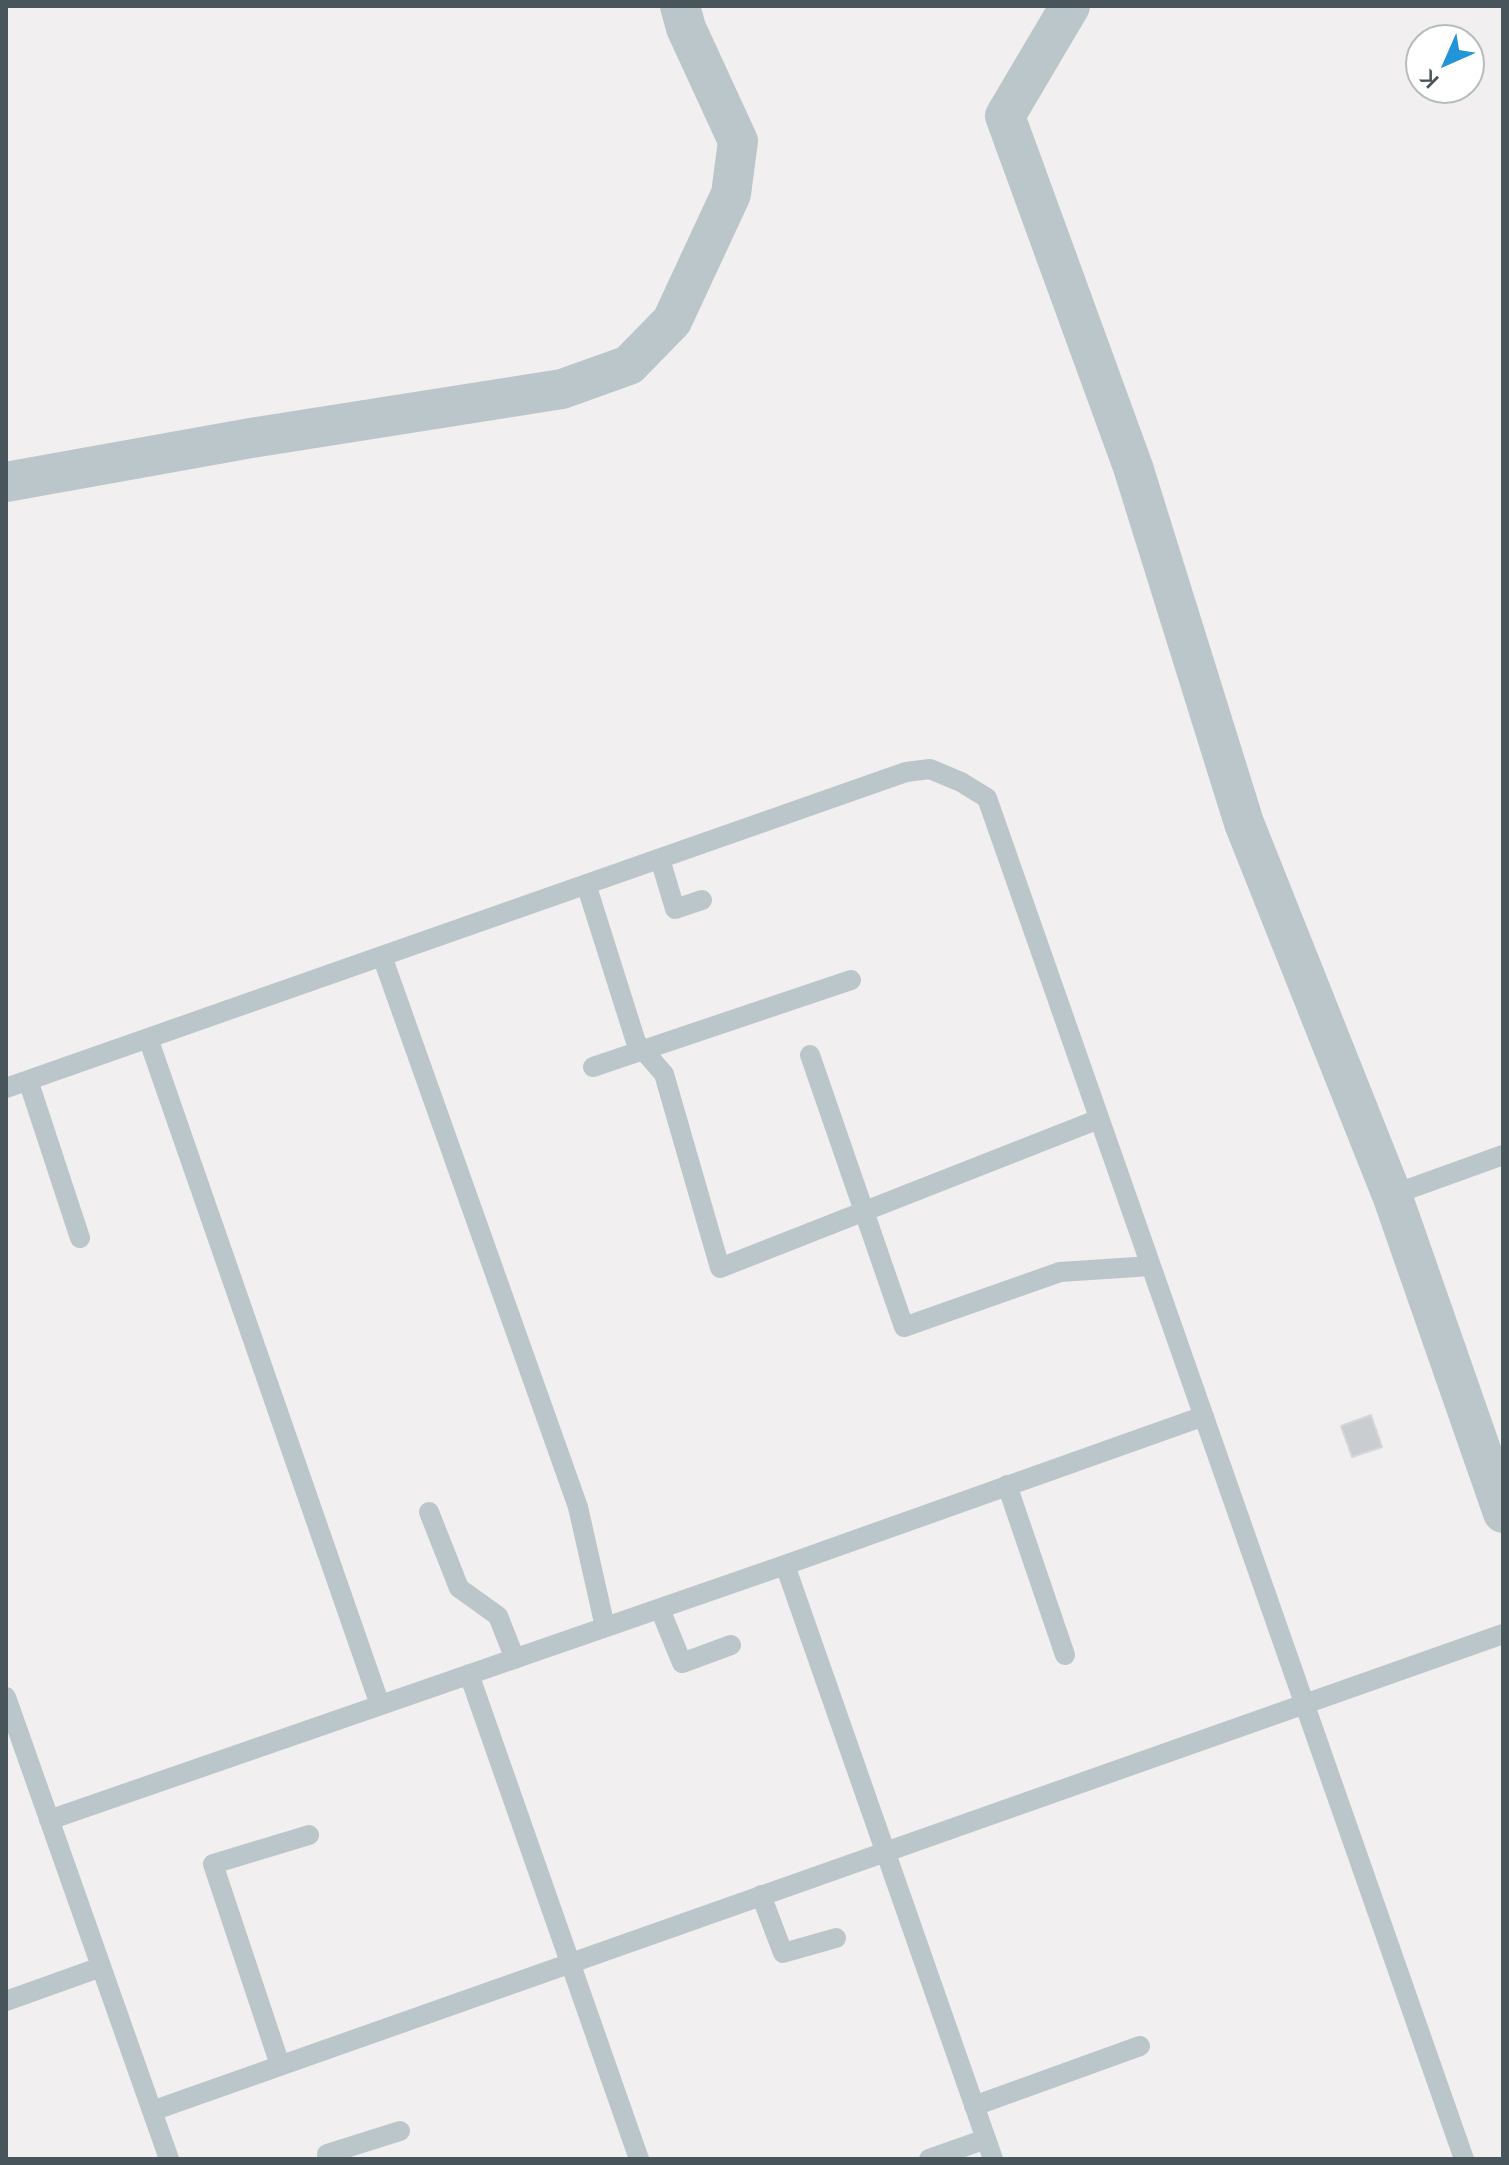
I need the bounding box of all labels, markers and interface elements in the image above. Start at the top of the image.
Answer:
north arrow [1405,24,1485,104]
text: K [1414,64,1445,95]

